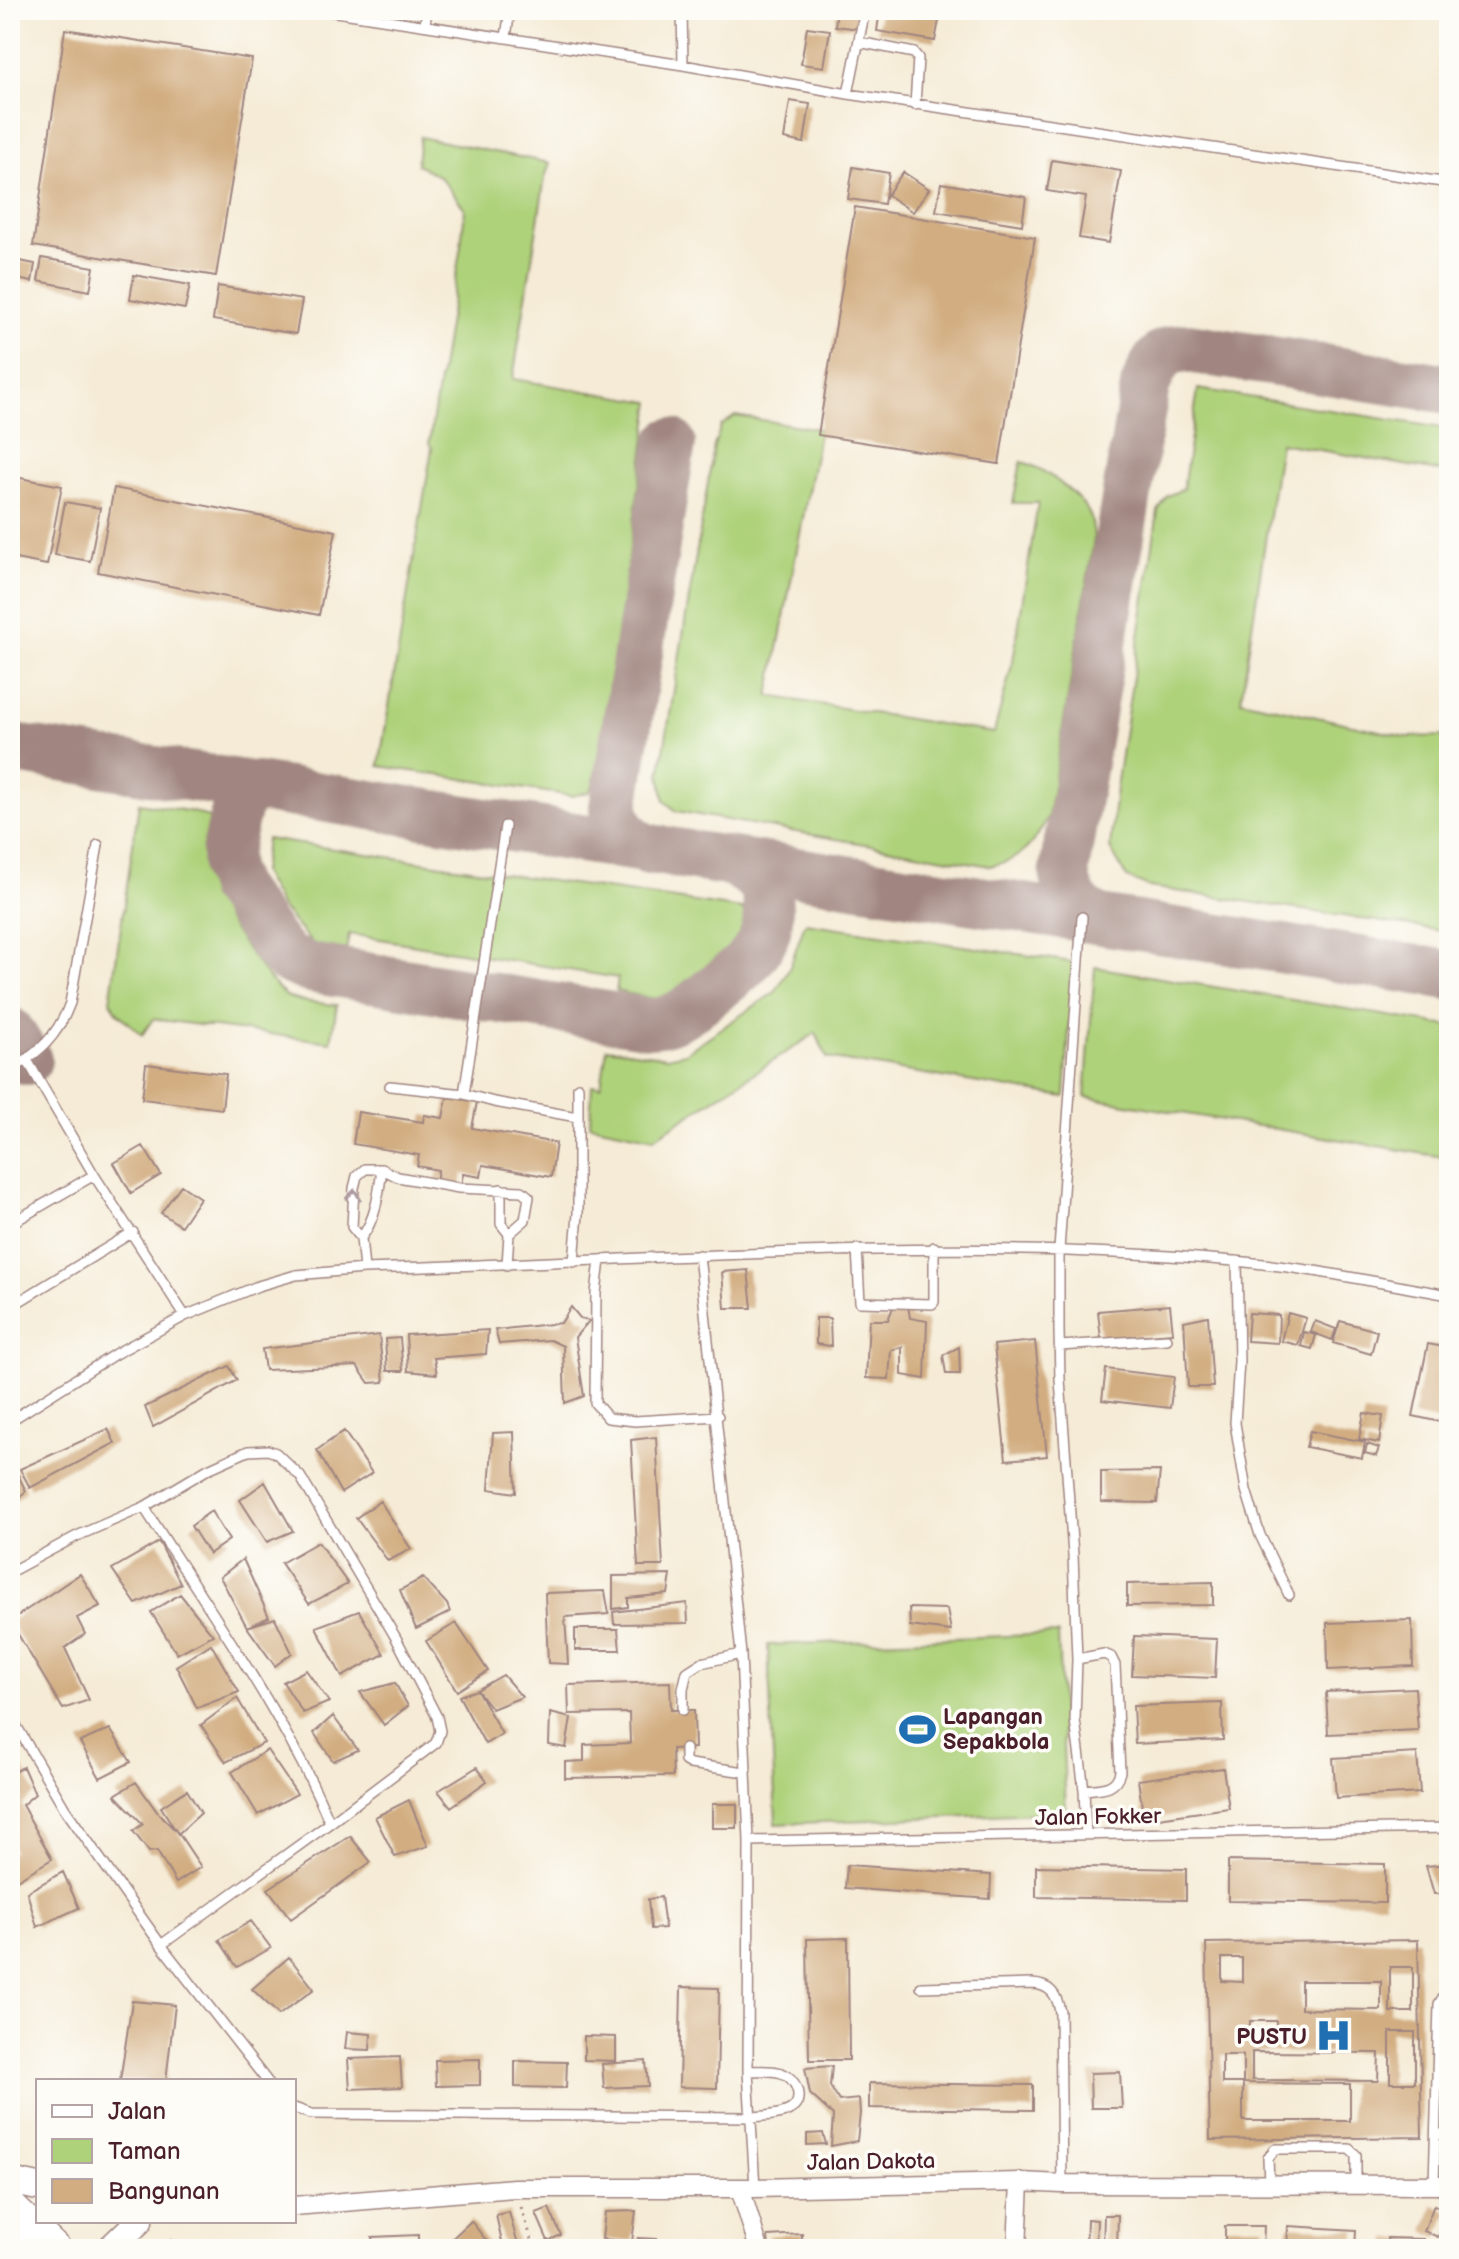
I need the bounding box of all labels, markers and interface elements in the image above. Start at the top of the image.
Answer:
one-way arrow [345,1188,362,1202]
place label: Lapangan Sepakbola [943,1704,1049,1756]
sports icon: Lapangan Sepakbola [898,1710,936,1748]
street label: Jalan Fokker [1035,1803,1162,1832]
hospital icon: PUSTU [1314,2017,1352,2055]
place label: PUSTU [1236,2024,1307,2051]
legend [36,2079,296,2223]
text: Jalan [108,2097,166,2126]
text: Taman [108,2137,180,2166]
street label: Jalan Dakota [807,2148,935,2177]
text: Bangunan [108,2177,219,2206]

